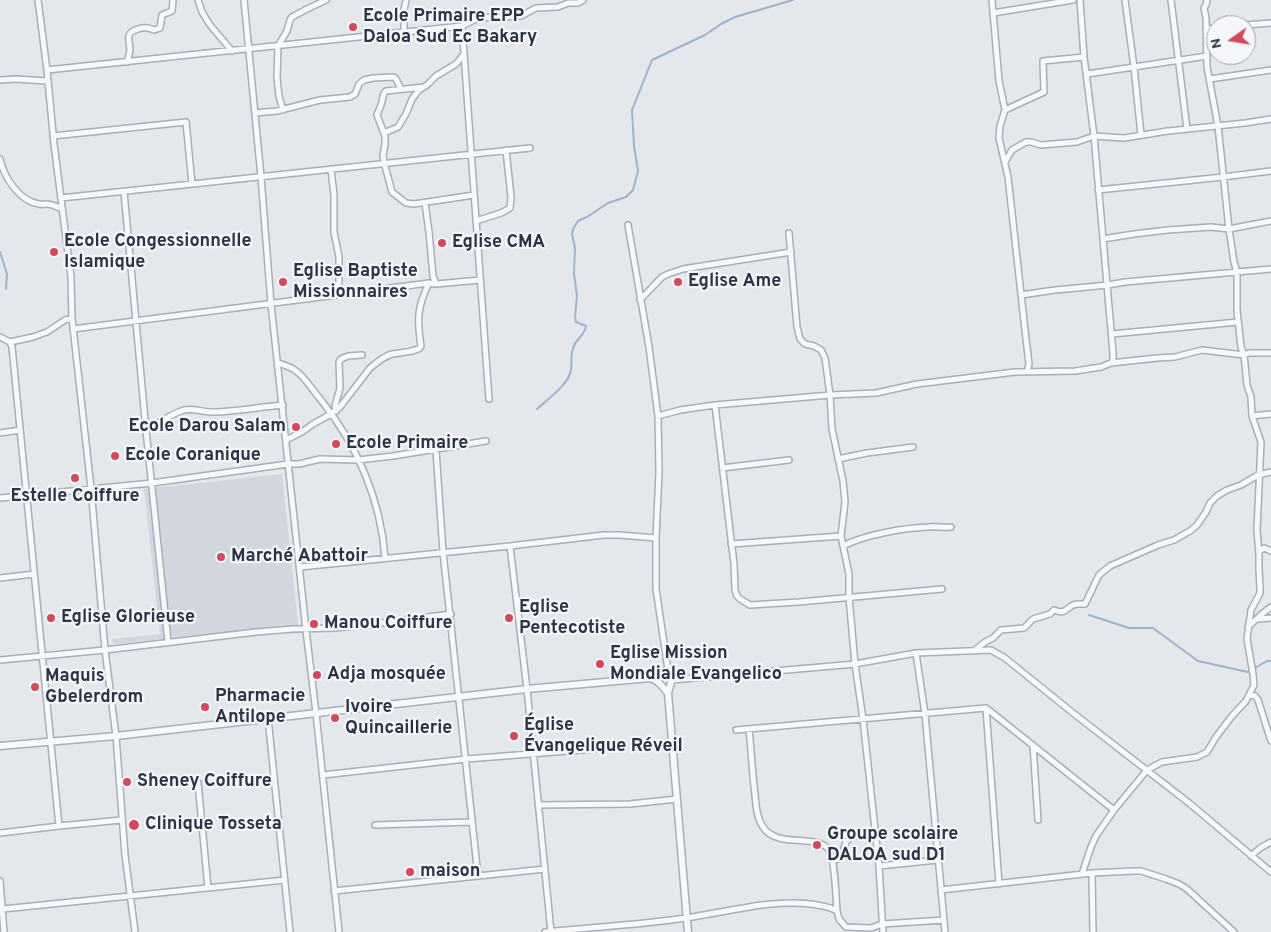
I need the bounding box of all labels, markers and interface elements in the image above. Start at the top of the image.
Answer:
place label: Ecole Primaire EPP Daloa Sud Ec Bakary [363,6,537,48]
north arrow [1206,15,1256,65]
marker: Ecole Primaire EPP Daloa Sud Ec Bakary [347,21,359,33]
text: N [1207,36,1226,50]
place label: Ecole Congessionnelle Islamique [64,231,251,274]
place label: Eglise CMA [452,232,545,254]
marker: Eglise CMA [436,237,448,249]
marker: Ecole Congessionnelle Islamique [48,246,60,258]
place label: Eglise Baptiste Missionnaires [293,261,418,304]
place label: Eglise Ame [688,271,781,293]
marker: Eglise Baptiste Missionnaires [277,276,289,288]
marker: Eglise Ame [672,276,684,288]
place label: Ecole Darou Salam [129,416,286,438]
marker: Ecole Darou Salam [290,421,302,433]
place label: Ecole Primaire [346,433,468,455]
marker: Ecole Primaire [330,438,342,450]
place label: Ecole Coranique [125,445,261,467]
marker: Ecole Coranique [109,450,121,462]
marker: Estelle Coiffure [69,472,81,484]
place label: Estelle Coiffure [10,486,140,508]
place label: Marché Abattoir [231,546,368,568]
marker: Marché Abattoir [215,551,227,563]
place label: Eglise Pentecotiste [519,597,625,640]
place label: Eglise Glorieuse [61,607,195,629]
marker: Eglise Glorieuse [45,612,57,624]
marker: Eglise Pentecotiste [503,612,515,624]
place label: Manou Coiffure [324,613,453,635]
marker: Manou Coiffure [308,618,320,630]
place label: Eglise Mission Mondiale Evangelico [610,643,782,686]
marker: Eglise Mission Mondiale Evangelico [594,658,606,670]
place label: Adja mosquée [327,664,446,686]
place label: Maquis Gbelerdrom [45,666,143,709]
marker: Adja mosquée [311,669,323,681]
marker: Maquis Gbelerdrom [29,681,41,693]
place label: Pharmacie Antilope [215,686,305,729]
place label: Ivoire Quincaillerie [345,697,452,740]
marker: Pharmacie Antilope [199,701,211,713]
marker: Ivoire Quincaillerie [329,712,341,724]
place label: Église Évangelique Réveil [524,715,683,758]
marker: Église Évangelique Réveil [508,730,520,742]
place label: Sheney Coiffure [137,771,272,793]
marker: Sheney Coiffure [121,776,133,788]
place label: Clinique Tosseta [145,814,282,836]
marker: Clinique Tosseta [127,818,141,832]
place label: Groupe scolaire DALOA sud D1 [827,824,958,866]
marker: Groupe scolaire DALOA sud D1 [811,839,823,851]
place label: maison [420,861,480,883]
marker: maison [404,866,416,878]

